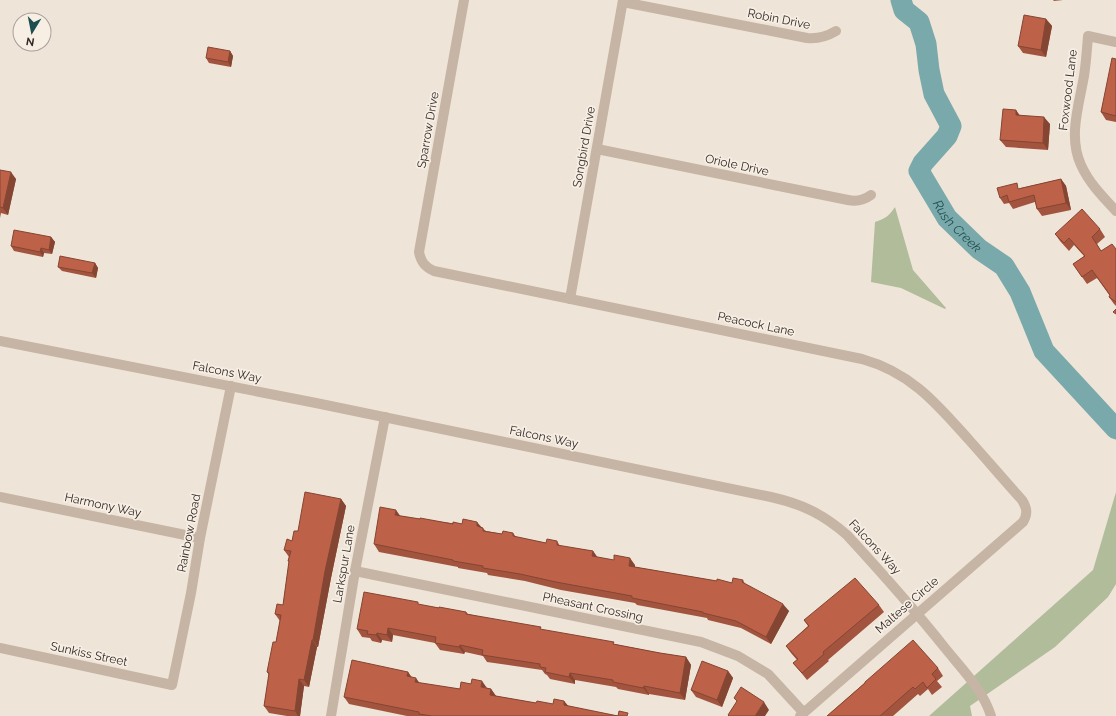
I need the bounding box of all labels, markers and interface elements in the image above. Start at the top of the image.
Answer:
street label: Robin Drive [746,6,812,32]
north arrow [12,12,52,52]
text: N [25,34,36,48]
street label: Foxwood Lane [1056,49,1080,131]
street label: Sparrow Drive [414,91,442,169]
street label: Songbird Drive [570,105,598,189]
street label: Oriole Drive [704,151,770,179]
water label: Rush Creek [930,197,985,255]
street label: Peacock Lane [716,309,796,339]
street label: Falcons Way [191,358,263,386]
street label: Falcons Way [508,423,580,451]
street label: Harmony Way [63,490,143,520]
street label: Rainbow Road [175,493,203,573]
street label: Falcons Way [846,517,904,578]
street label: Larkspur Lane [330,524,358,604]
street label: Maltese Circle [873,574,941,636]
street label: Pheasant Crossing [541,590,645,624]
street label: Sunkiss Street [49,639,129,669]

